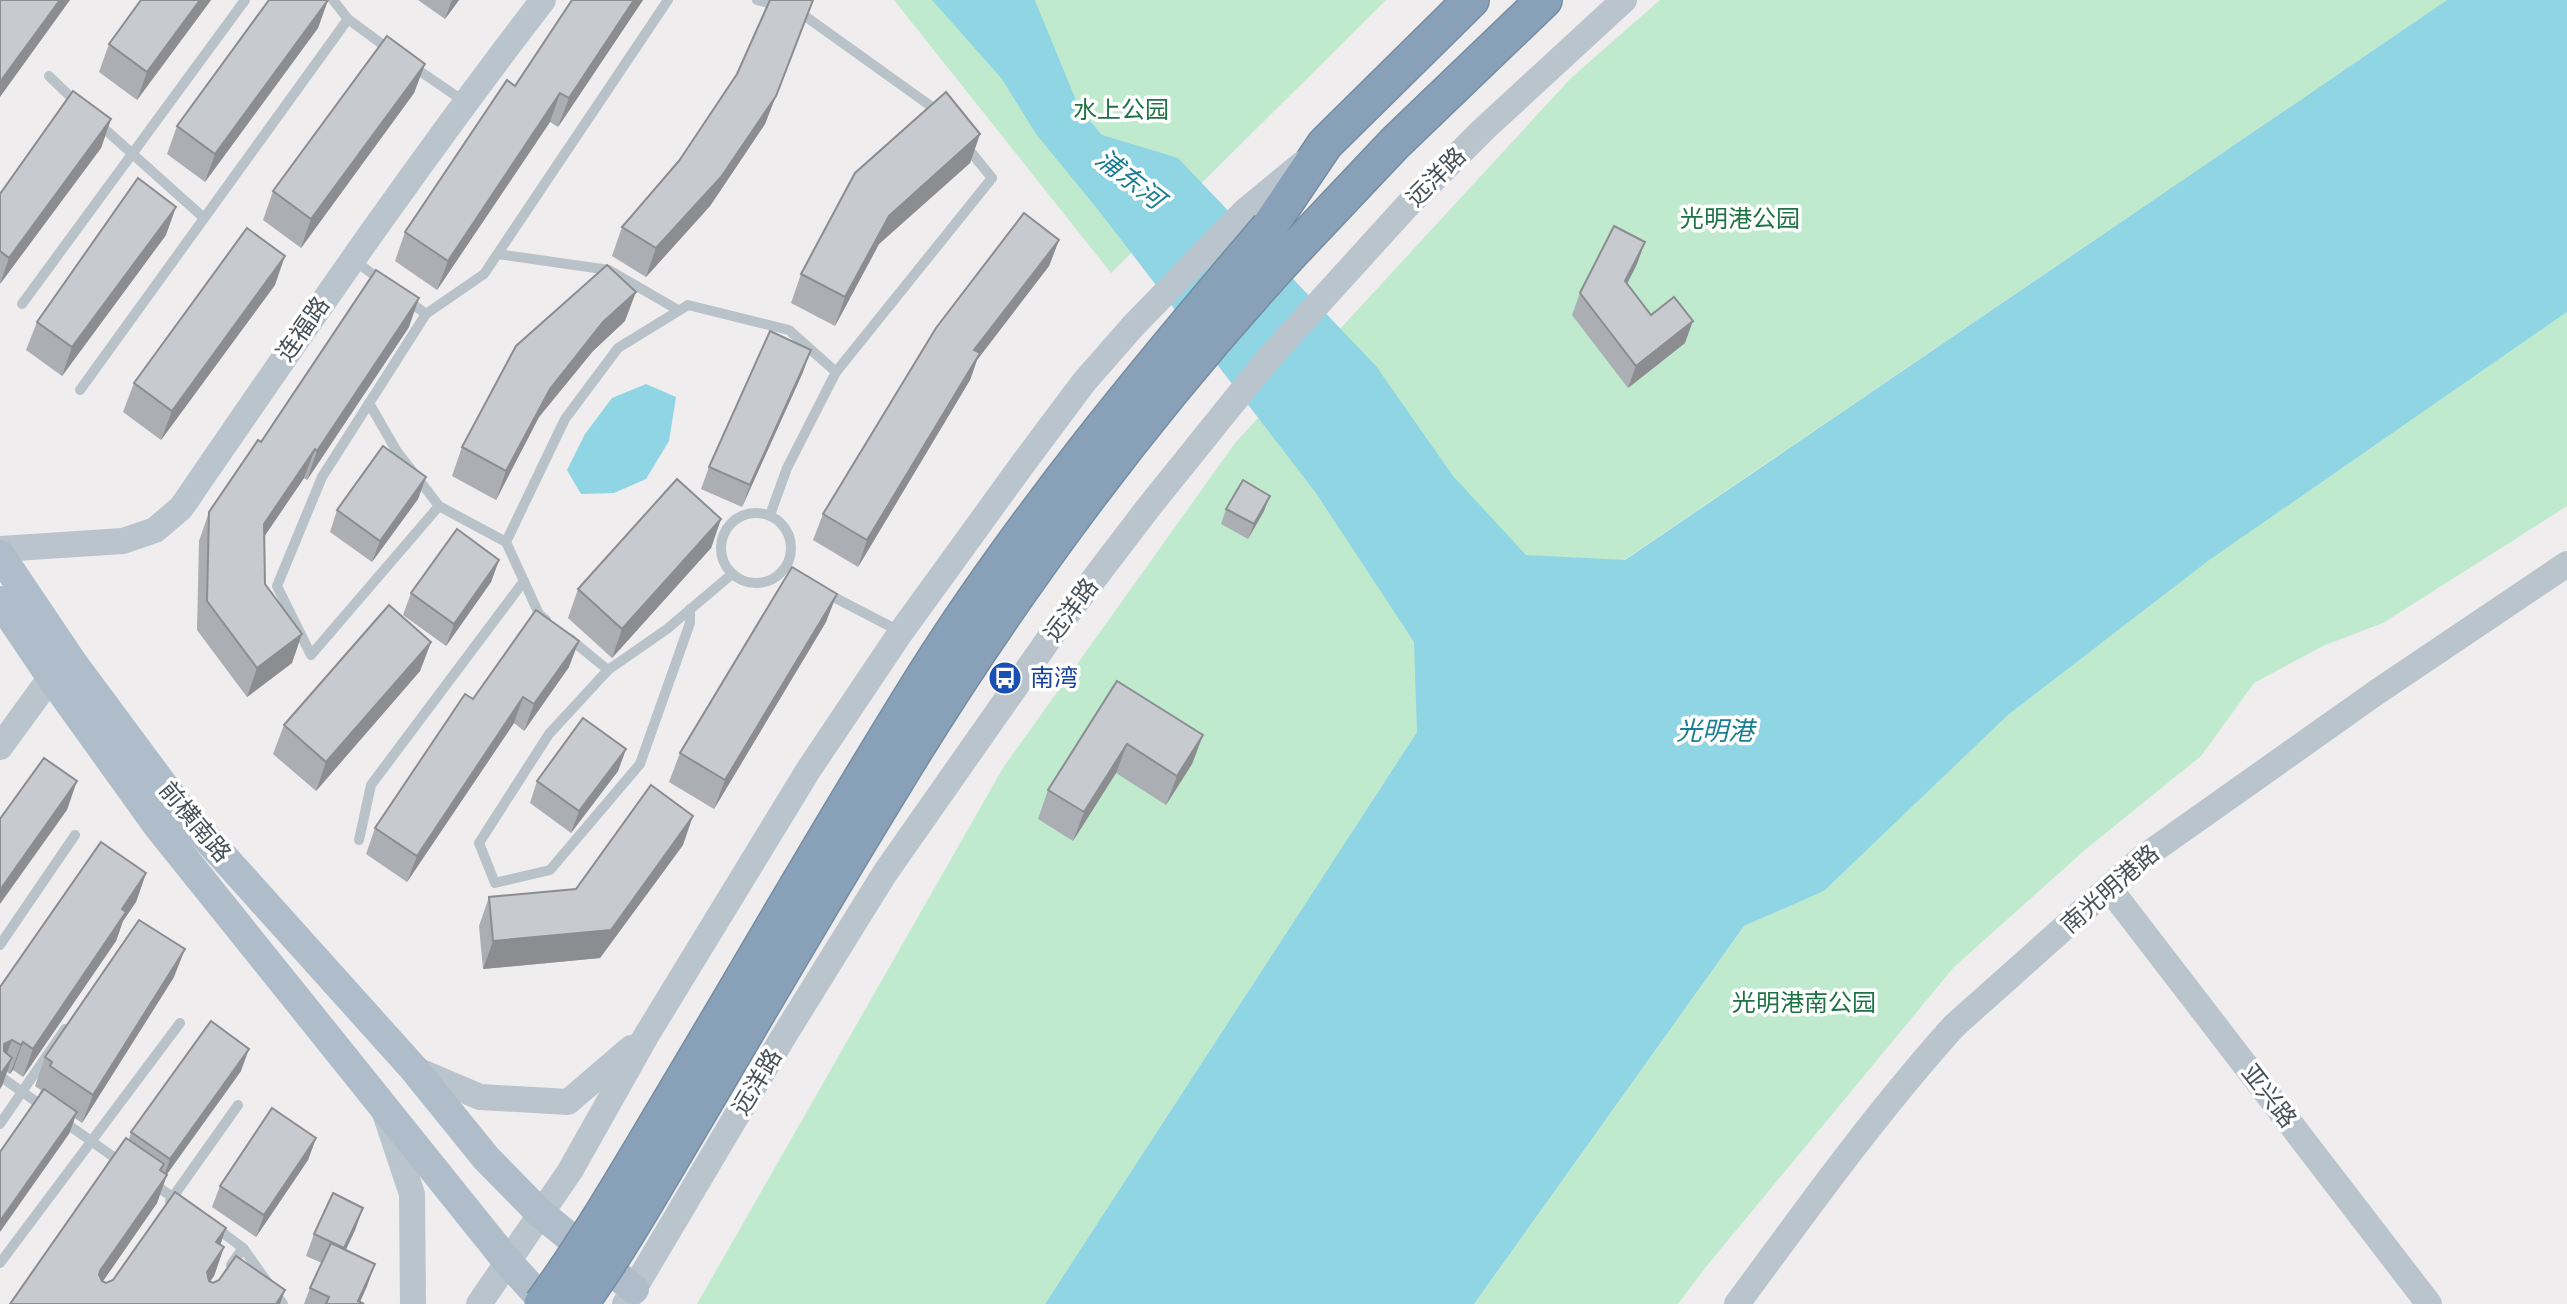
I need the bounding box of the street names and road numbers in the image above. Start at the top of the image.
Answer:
street label: 远洋路 [1401,142,1472,213]
street label: 连福路 [271,291,336,367]
street label: 远洋路 [1038,573,1105,648]
street label: 前横南路 [153,776,237,868]
street label: 南光明港路 [2056,839,2165,940]
street label: 远洋路 [726,1044,788,1121]
street label: 亚兴路 [2235,1059,2302,1134]

